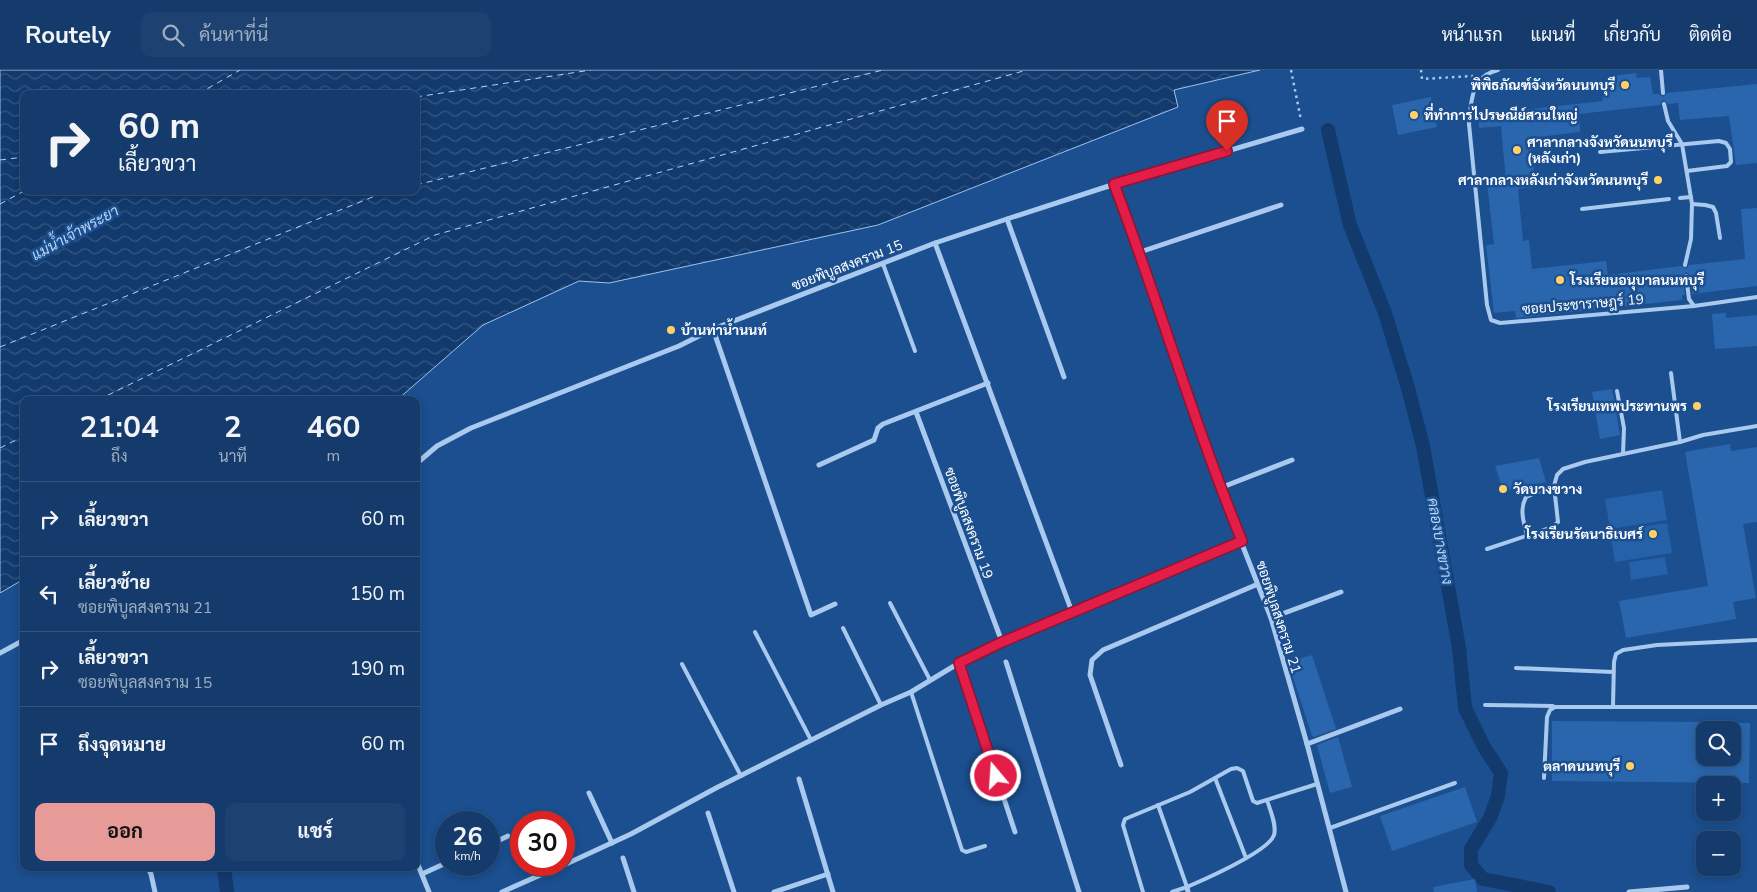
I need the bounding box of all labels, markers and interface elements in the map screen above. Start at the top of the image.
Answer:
search box [141,12,491,57]
text: Routely [25,19,111,51]
icon: search [159,21,187,49]
text: ค้นหาที่นี่ [199,22,268,48]
text: หน้าแรก [1441,23,1503,47]
text: แผนที่ [1531,23,1575,47]
text: เกี่ยวกับ [1603,23,1661,47]
text: ติดต่อ [1689,23,1732,47]
place label: พิพิธภัณฑ์จังหวัดนนทบุรี [1471,76,1616,96]
marker: พิพิธภัณฑ์จังหวัดนนทบุรี [1619,79,1631,91]
pin [1206,100,1248,151]
text: 60 m [118,103,200,150]
place label: ที่ทำการไปรษณีย์สวนใหญ่ [1424,103,1578,125]
icon: arrive [1213,107,1241,135]
marker: ที่ทำการไปรษณีย์สวนใหญ่ [1408,109,1420,121]
icon: right [35,110,100,175]
place label: ศาลากลางจังหวัดนนทบุรี (หลังเก่า) [1527,133,1673,168]
marker: ศาลากลางจังหวัดนนทบุรี (หลังเก่า) [1511,144,1523,156]
text: เลี้ยวขวา [118,149,196,179]
place label: ศาลากลางหลังเก่าจังหวัดนนทบุรี [1458,171,1649,191]
marker: ศาลากลางหลังเก่าจังหวัดนนทบุรี [1652,174,1664,186]
water label: แม่น้ำเจ้าพระยา [26,198,122,265]
street label: ซอยพิบูลสงคราม 15 [789,236,905,295]
place label: โรงเรียนอนุบาลนนทบุรี [1569,271,1705,291]
marker: โรงเรียนอนุบาลนนทบุรี [1554,274,1566,286]
street label: ซอยประชาราษฎร์ 19 [1521,290,1645,319]
place label: บ้านท่าน้ำนนท์ [681,318,768,340]
marker: บ้านท่าน้ำนนท์ [665,324,677,336]
place label: โรงเรียนเทพประทานพร [1546,397,1687,416]
marker: โรงเรียนเทพประทานพร [1691,400,1703,412]
text: 21:04 [80,407,159,448]
text: 2 [224,407,242,448]
text: 460 [306,407,360,448]
text: m [327,445,340,467]
text: ถึง [111,446,128,468]
text: นาที [218,446,247,468]
street label: ซอยพิบูลสงคราม 19 [939,465,998,582]
place label: วัดบางขวาง [1513,480,1582,499]
marker: วัดบางขวาง [1497,483,1509,495]
water label: คลองบางขวาง [1423,496,1458,586]
icon: right [35,505,63,533]
text: 60 m [361,506,405,532]
text: เลี้ยวขวา [78,507,149,533]
place label: โรงเรียนรัตนาธิเบศร์ [1524,525,1644,544]
marker: โรงเรียนรัตนาธิเบศร์ [1647,528,1659,540]
street label: ซอยพิบูลสงคราม 21 [1251,558,1306,676]
text: เลี้ยวซ้าย [78,570,150,596]
icon: left [35,580,63,608]
text: 150 m [350,581,405,607]
text: ซอยพิบูลสงคราม 21 [78,597,212,619]
text: เลี้ยวขวา [78,645,149,671]
icon: right [35,655,63,683]
text: 190 m [350,656,405,682]
text: ซอยพิบูลสงคราม 15 [78,672,212,694]
map controls [1696,721,1741,876]
button: search [1696,721,1741,766]
icon: arrive [35,730,63,758]
text: 60 m [361,731,405,757]
text: ถึงจุดหมาย [78,732,166,758]
position arrow [969,749,1021,801]
place label: ตลาดนนทบุรี [1543,757,1621,777]
marker: ตลาดนนทบุรี [1624,760,1636,772]
button: + [1696,776,1741,821]
button: ออก [35,803,215,861]
button: แชร์ [225,803,405,861]
speed limit sign: 30 [510,811,575,876]
text: 26 [452,820,483,854]
button: − [1696,831,1741,876]
text: km/h [454,848,481,864]

